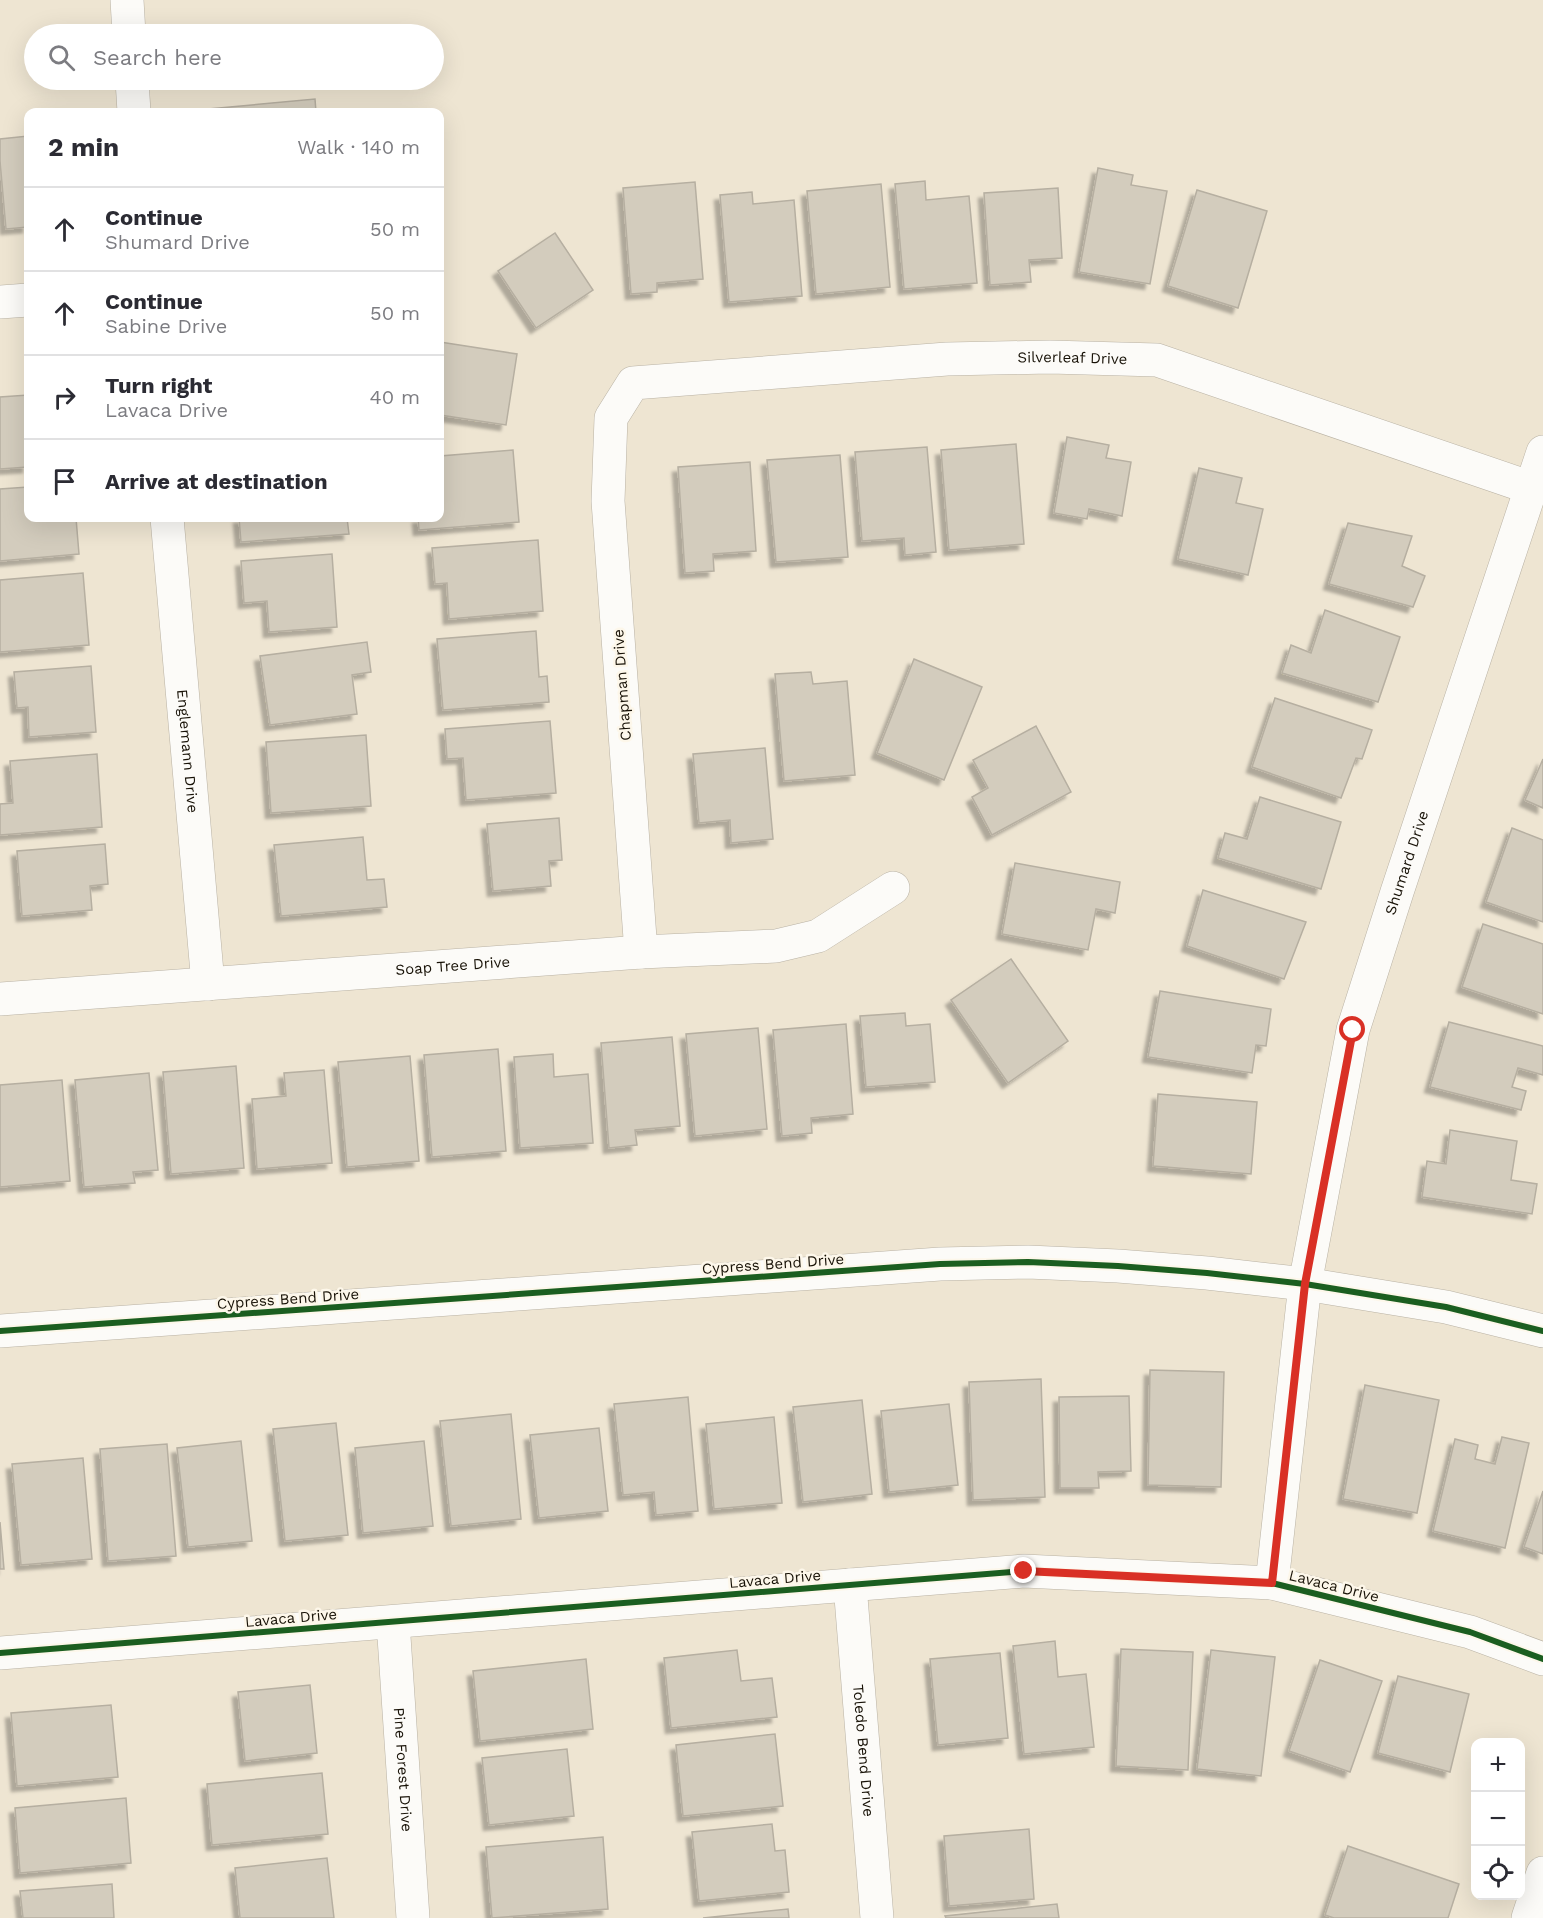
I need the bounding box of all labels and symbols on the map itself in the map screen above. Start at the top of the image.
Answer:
street label: Silverleaf Drive [1017,348,1128,368]
street label: Chapman Drive [609,629,635,741]
street label: Englemann Drive [173,689,202,814]
street label: Shumard Drive [1381,808,1432,917]
street label: Soap Tree Drive [395,953,511,979]
route start [1339,1016,1365,1042]
street label: Cypress Bend Drive [701,1250,845,1278]
street label: Cypress Bend Drive [216,1285,360,1313]
route end [1010,1557,1036,1583]
street label: Lavaca Drive [728,1566,822,1592]
street label: Lavaca Drive [1287,1566,1381,1606]
street label: Lavaca Drive [244,1605,338,1631]
street label: Toledo Bend Drive [849,1684,878,1817]
street label: Pine Forest Drive [390,1707,416,1833]

